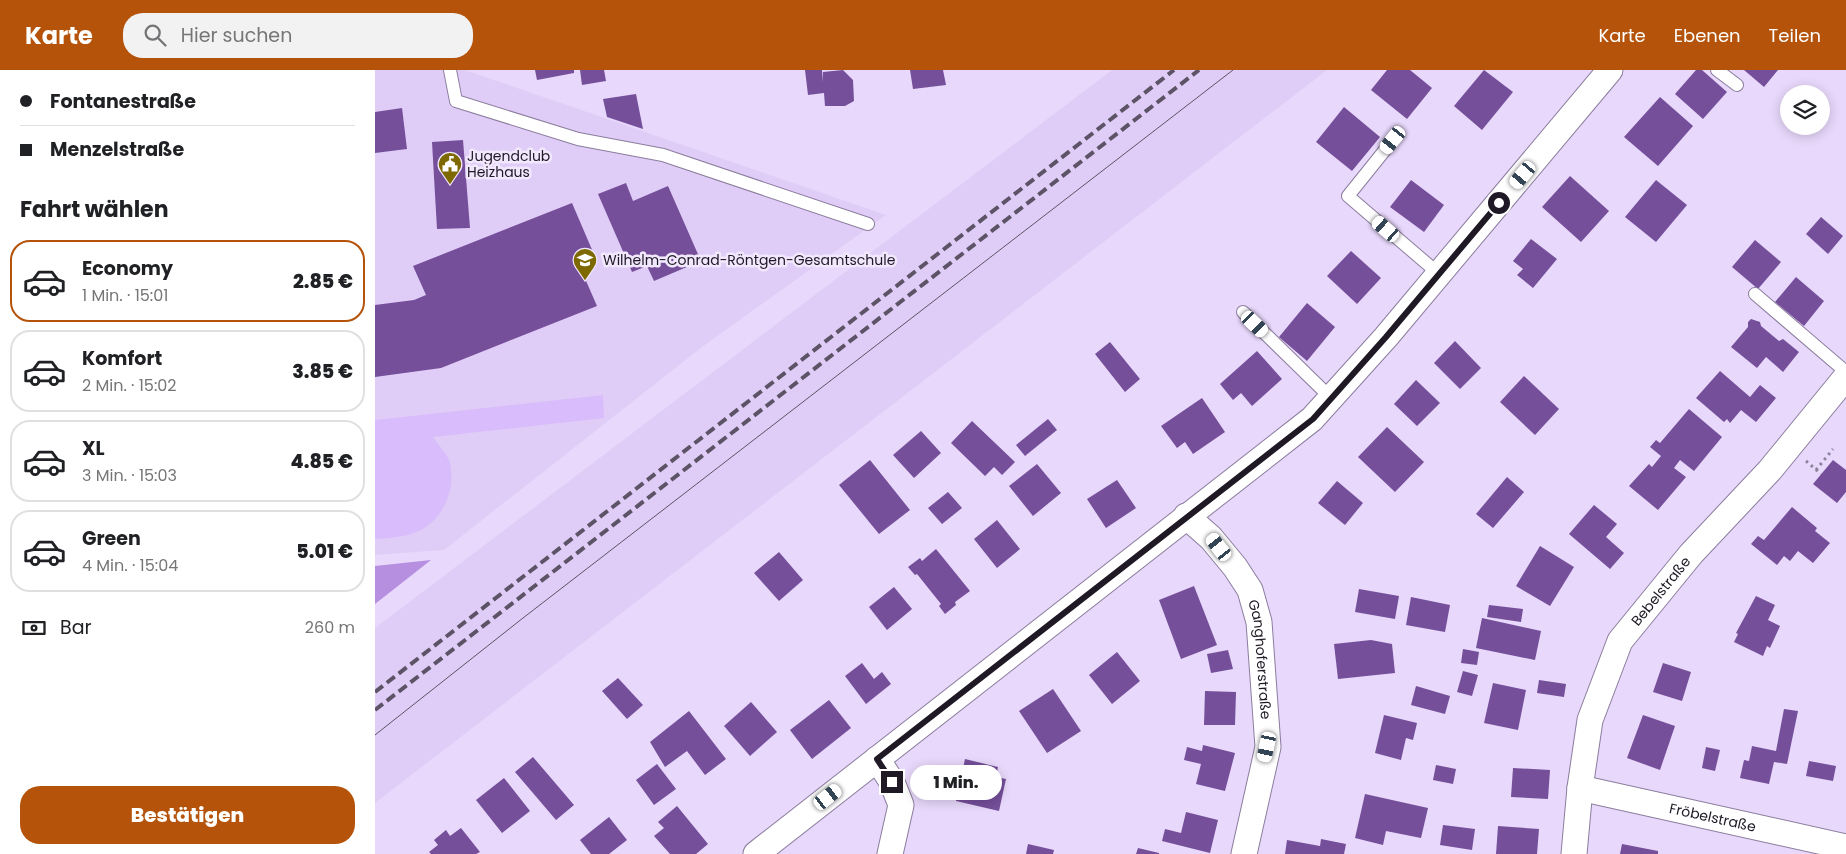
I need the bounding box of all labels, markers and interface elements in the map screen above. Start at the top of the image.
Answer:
search box [123,13,473,58]
text: Karte [25,19,93,52]
icon: search [141,21,169,49]
text: Hier suchen [181,22,292,49]
text: Karte [1598,23,1646,48]
text: Ebenen [1674,23,1741,48]
text: Teilen [1769,23,1821,48]
map controls [1780,85,1830,135]
button: layers [1780,85,1830,135]
text: Fontanestraße [50,88,196,115]
car [1377,124,1408,156]
text: Menzelstraße [50,136,184,163]
place label: Jugendclub Heizhaus [467,146,550,182]
public building icon: Jugendclub Heizhaus [437,151,463,185]
car [1507,159,1538,191]
route start [1488,192,1510,214]
text: Fahrt wählen [20,194,169,225]
car [1369,213,1402,245]
school or university icon: Wilhelm-Conrad-Röntgen-Gesamtschule [572,247,598,281]
place label: Wilhelm-Conrad-Röntgen-Gesamtschule [603,250,896,270]
text: Economy [82,255,173,282]
icon: car [22,259,67,304]
text: 2.85 € [293,268,353,295]
text: 1 Min. · 15:01 [82,284,168,307]
car [1239,308,1271,340]
text: Komfort [82,345,162,372]
icon: car [22,349,67,394]
text: 3.85 € [292,358,353,385]
text: 2 Min. · 15:02 [82,374,177,397]
text: XL [82,435,105,462]
icon: car [22,439,67,484]
text: 4.85 € [291,448,353,475]
text: 3 Min. · 15:03 [82,464,177,487]
text: Green [82,525,141,552]
icon: car [22,529,67,574]
car [1203,531,1234,563]
text: 5.01 € [296,538,353,565]
street label: Bebelstraße [1626,552,1695,630]
text: 4 Min. · 15:04 [82,554,178,577]
street label: Ganghoferstraße [1243,597,1276,720]
icon: cash [20,614,48,642]
text: Bar [60,614,92,641]
text: 260 m [305,616,355,639]
car [1256,731,1277,763]
callout: 1 Min. [909,764,1002,800]
route end [881,771,903,793]
text: 1 Min. [934,771,978,794]
car [811,782,844,812]
button: Bestätigen [20,786,355,844]
street label: Fröbelstraße [1668,798,1758,837]

